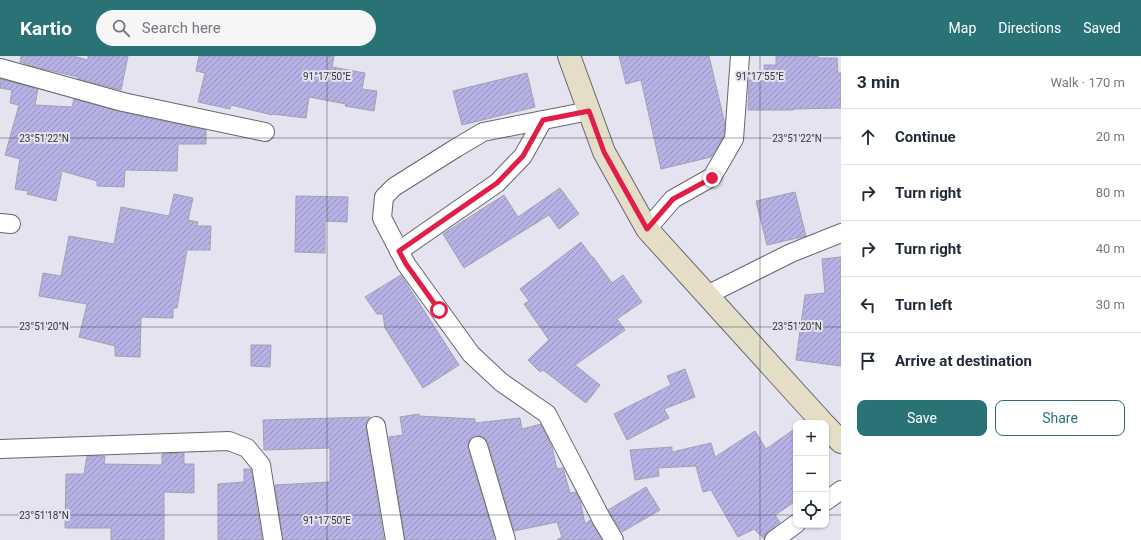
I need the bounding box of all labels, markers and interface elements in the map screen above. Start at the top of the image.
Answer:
search box [96,10,376,46]
text: Kartio [20,17,72,40]
icon: search [110,17,132,39]
text: Search here [142,19,221,37]
text: Map [949,20,976,36]
text: Directions [998,20,1061,36]
text: Saved [1083,20,1121,36]
text: 91°17'50"E [303,71,351,82]
text: 91°17'55"E [736,71,784,82]
text: 3 min [857,72,900,92]
text: Walk · 170 m [1050,75,1125,90]
icon: ahead [857,126,879,148]
text: Continue [895,128,956,146]
text: 20 m [1096,129,1125,144]
text: 23°51'22"N [19,133,69,144]
text: 23°51'22"N [772,133,822,144]
route end [703,169,721,187]
icon: right [857,182,879,204]
text: Turn right [895,184,961,202]
text: 80 m [1096,185,1125,200]
icon: right [857,238,879,260]
text: Turn right [895,240,961,258]
text: 40 m [1096,241,1125,256]
icon: left [857,294,879,316]
text: Turn left [895,296,952,314]
text: 30 m [1096,297,1125,312]
route start [430,301,448,319]
text: 23°51'20"N [19,321,69,332]
text: 23°51'20"N [772,321,822,332]
icon: arrive [857,350,879,372]
text: Arrive at destination [895,352,1032,370]
button: Save [857,400,987,436]
button: Share [995,400,1125,436]
map controls [793,420,829,528]
button: + [793,420,829,456]
button: − [793,456,829,492]
button: locate [793,492,829,528]
text: 23°51'18"N [19,510,69,521]
text: 91°17'50"E [303,515,351,526]

